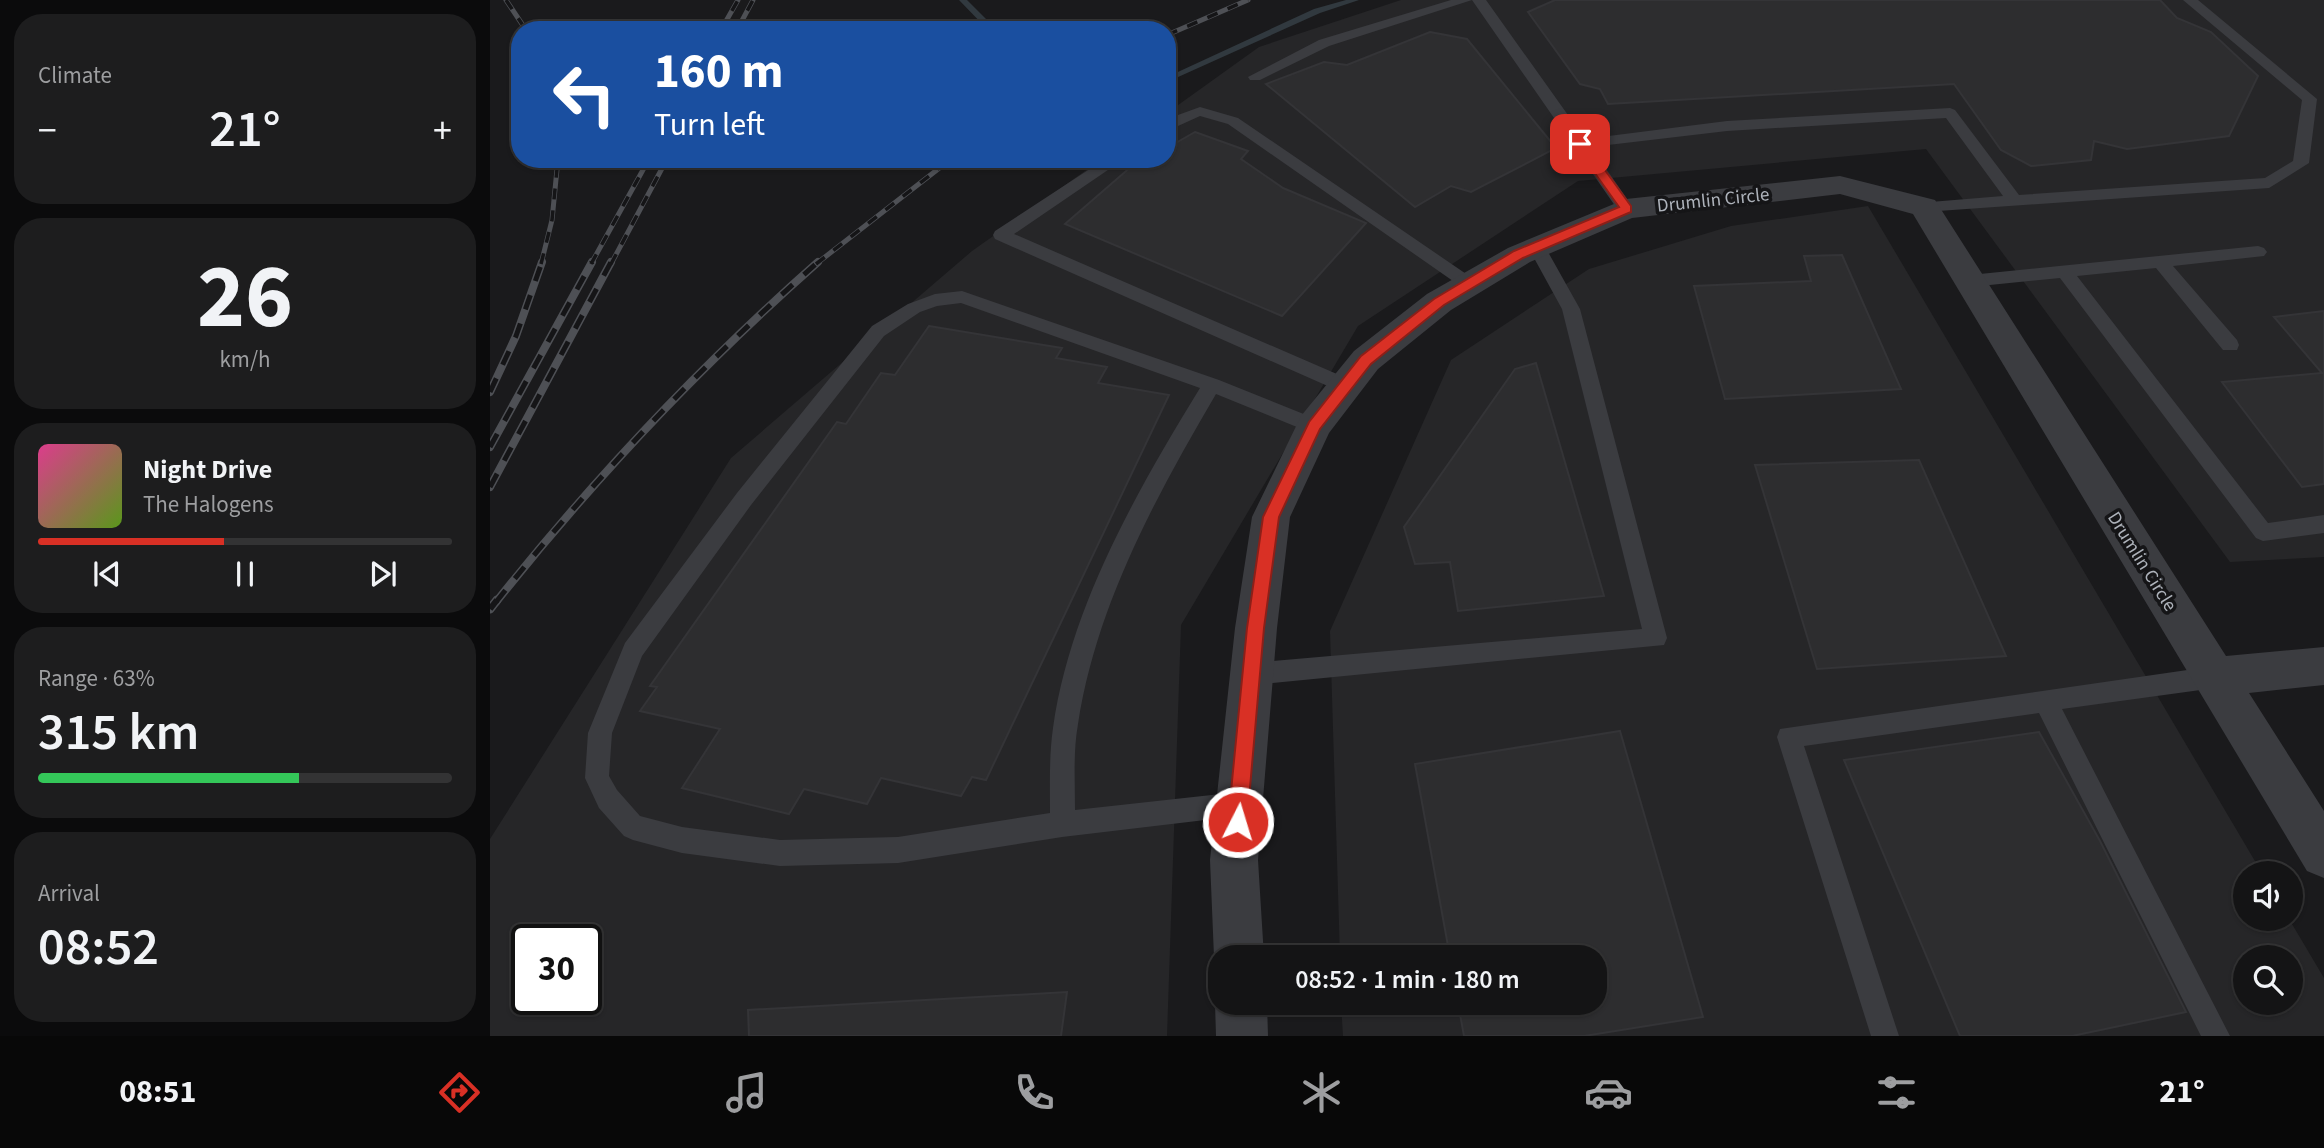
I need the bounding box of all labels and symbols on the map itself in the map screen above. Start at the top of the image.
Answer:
pin [1550,114,1610,174]
street label: Drumlin Circle [1656,181,1771,220]
street label: Drumlin Circle [2100,507,2183,617]
position arrow [1201,785,1275,859]
speed limit sign: 30 [511,924,602,1015]

